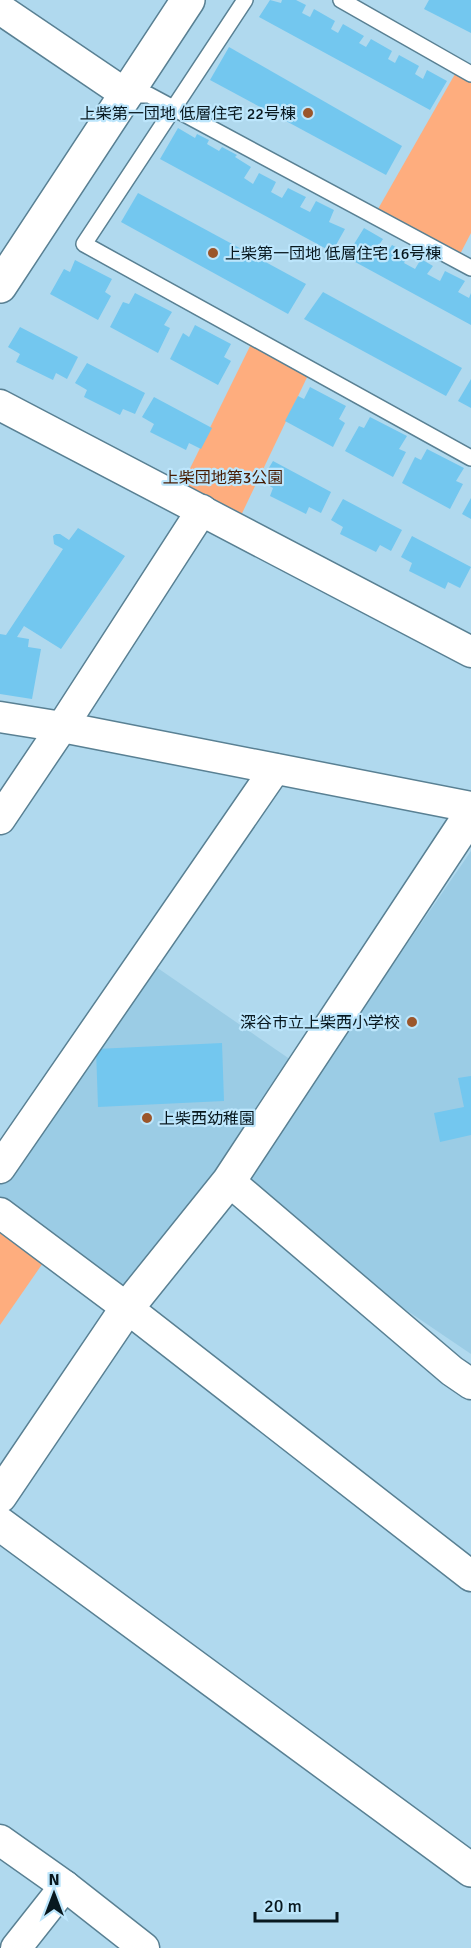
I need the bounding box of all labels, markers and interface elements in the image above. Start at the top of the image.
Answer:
place label: 上柴第一団地 低層住宅 22号棟 [80,104,296,124]
marker: 上柴第一団地 低層住宅 22号棟 [301,106,315,120]
place label: 上柴第一団地 低層住宅 16号棟 [225,244,441,264]
marker: 上柴第一団地 低層住宅 16号棟 [206,246,220,260]
park label: 上柴団地第3公園 [163,468,283,488]
place label: 深谷市立上柴西小学校 [240,1013,400,1033]
marker: 深谷市立上柴西小学校 [405,1015,419,1029]
place label: 上柴西幼稚園 [159,1109,255,1129]
marker: 上柴西幼稚園 [140,1111,154,1125]
north arrow [24,1864,84,1924]
text: N [48,1870,60,1890]
scale bar [255,1885,338,1923]
text: 20 m [264,1895,302,1917]

